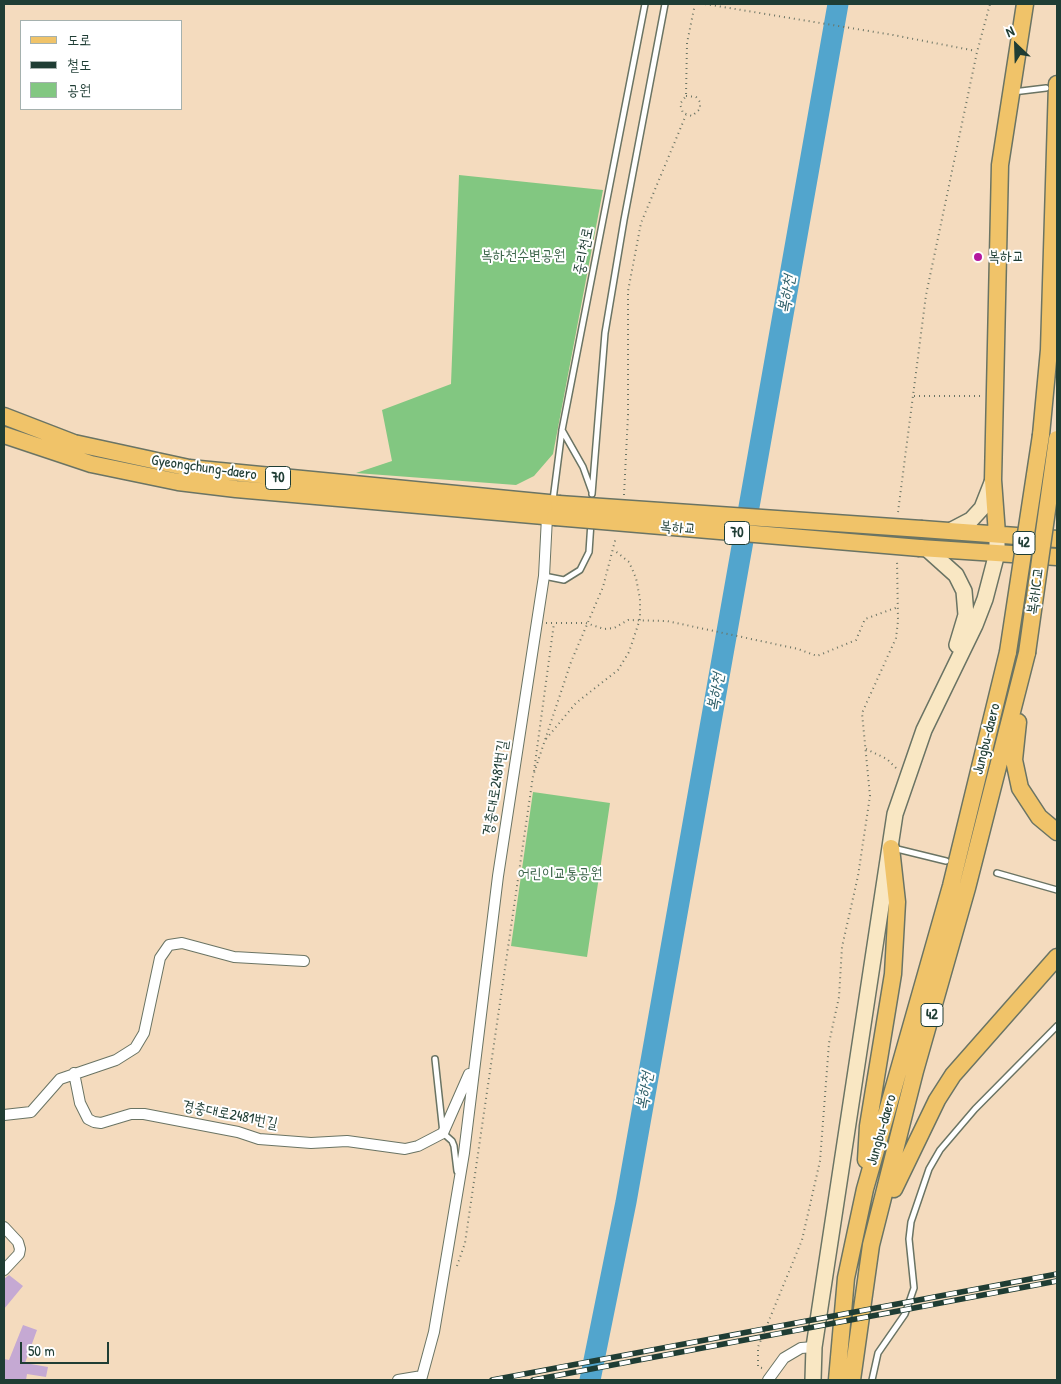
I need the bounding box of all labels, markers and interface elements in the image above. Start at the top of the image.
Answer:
legend [20,20,182,110]
north arrow [991,20,1041,70]
text: N [1002,21,1017,41]
text: 도로 [67,29,91,50]
text: 철도 [67,54,91,75]
text: 공원 [67,79,91,100]
street label: 중리천로 [571,226,597,276]
park label: 복하천수변공원 [481,247,565,265]
place label: 복하교 [988,248,1024,266]
marker: 복하교 [972,251,984,263]
water label: 복하천 [774,273,800,315]
street label: Gyeongchung-daero [150,452,258,484]
road number: 70 [266,466,290,489]
street label: 복하교 [659,517,697,539]
road number: 70 [724,522,750,544]
road number: 42 [1013,532,1035,554]
street label: 복하IC교 [1024,566,1048,616]
water label: 복하천 [703,671,729,713]
street label: Jungbu-daero [969,702,1005,776]
street label: 경충대로2481번길 [480,739,512,837]
park label: 어린이교통공원 [518,865,602,883]
road number: 42 [921,1004,943,1026]
water label: 복하천 [632,1070,658,1112]
street label: Jungbu-daero [863,1093,901,1167]
street label: 경충대로2481번길 [181,1097,279,1133]
scale bar [22,1332,111,1364]
text: 50 m [28,1340,55,1361]

